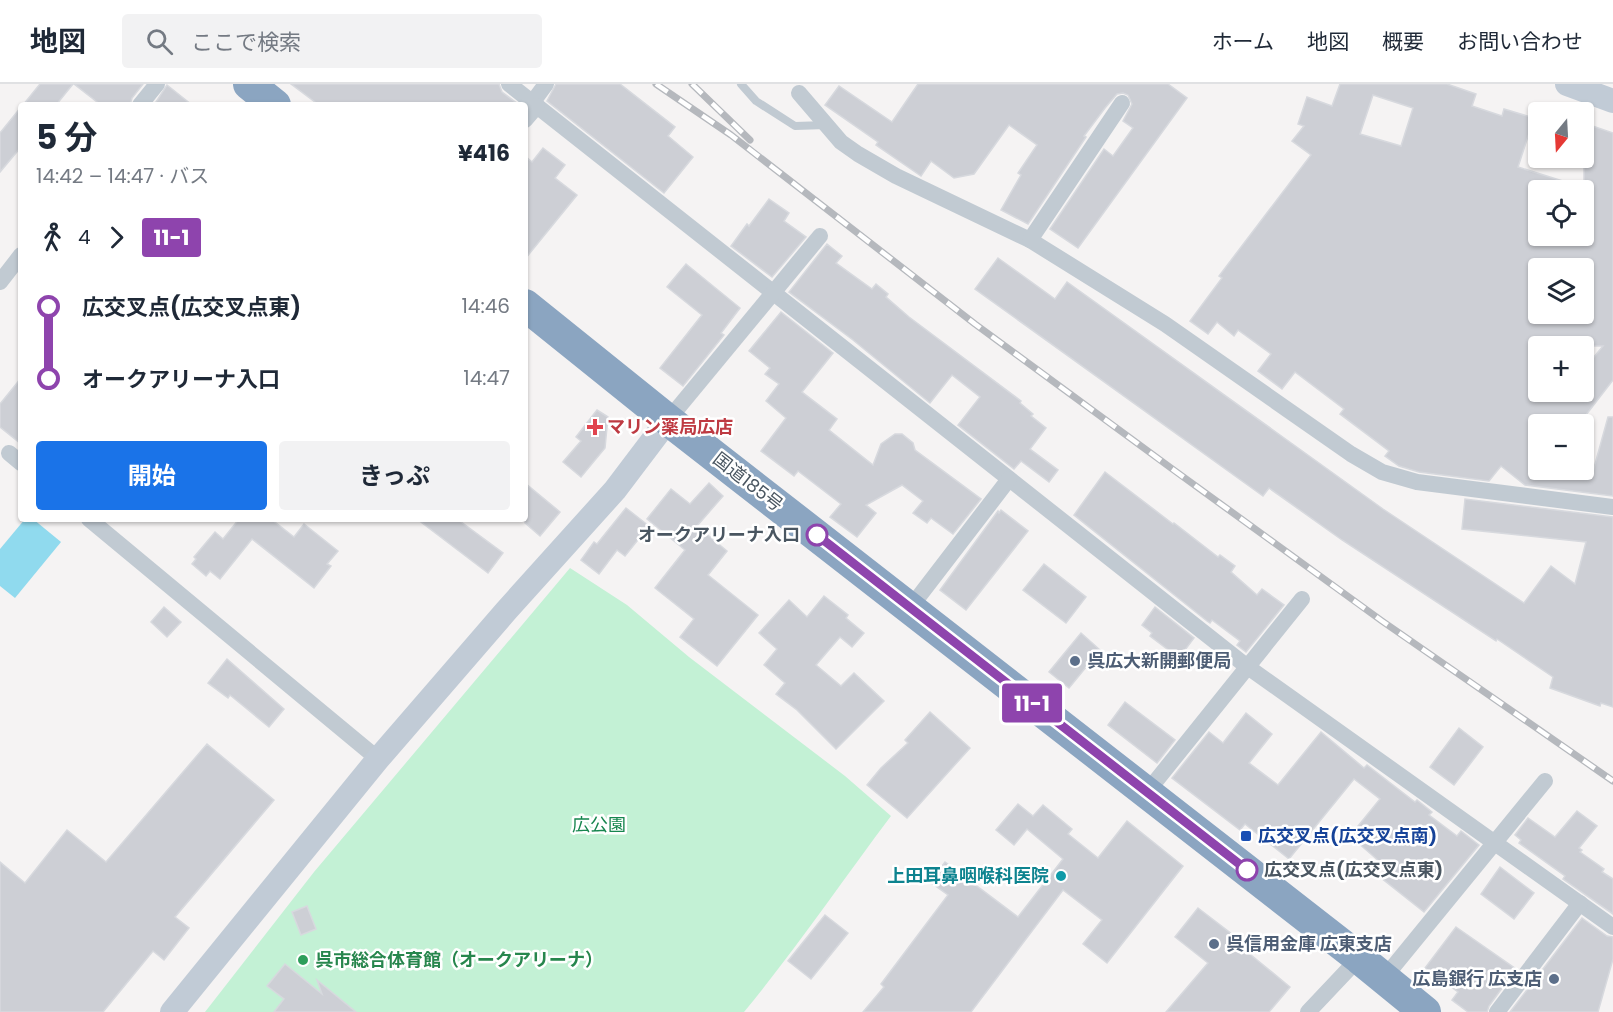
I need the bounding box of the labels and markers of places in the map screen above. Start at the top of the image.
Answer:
place label: マリン薬局広店 [607,414,733,439]
marker: マリン薬局広店 [588,420,602,434]
place label: オークアリーナ入口 [638,522,800,547]
marker: オークアリーナ入口 [806,524,828,546]
place label: 呉広大新開郵便局 [1087,648,1231,673]
marker: 呉広大新開郵便局 [1068,654,1082,668]
place label: 広交叉点(広交叉点南) [1258,823,1437,848]
marker: 広交叉点(広交叉点南) [1239,829,1253,843]
place label: 広交叉点(広交叉点東) [1264,857,1443,882]
marker: 広交叉点(広交叉点東) [1236,859,1258,881]
place label: 上田耳鼻咽喉科医院 [887,863,1049,888]
marker: 上田耳鼻咽喉科医院 [1054,869,1068,883]
place label: 呉信用金庫 広東支店 [1226,931,1392,956]
marker: 呉信用金庫 広東支店 [1207,937,1221,951]
place label: 呉市総合体育館（オークアリーナ） [315,947,603,972]
marker: 呉市総合体育館（オークアリーナ） [296,953,310,967]
place label: 広島銀行 広支店 [1412,966,1542,991]
marker: 広島銀行 広支店 [1547,972,1561,986]

